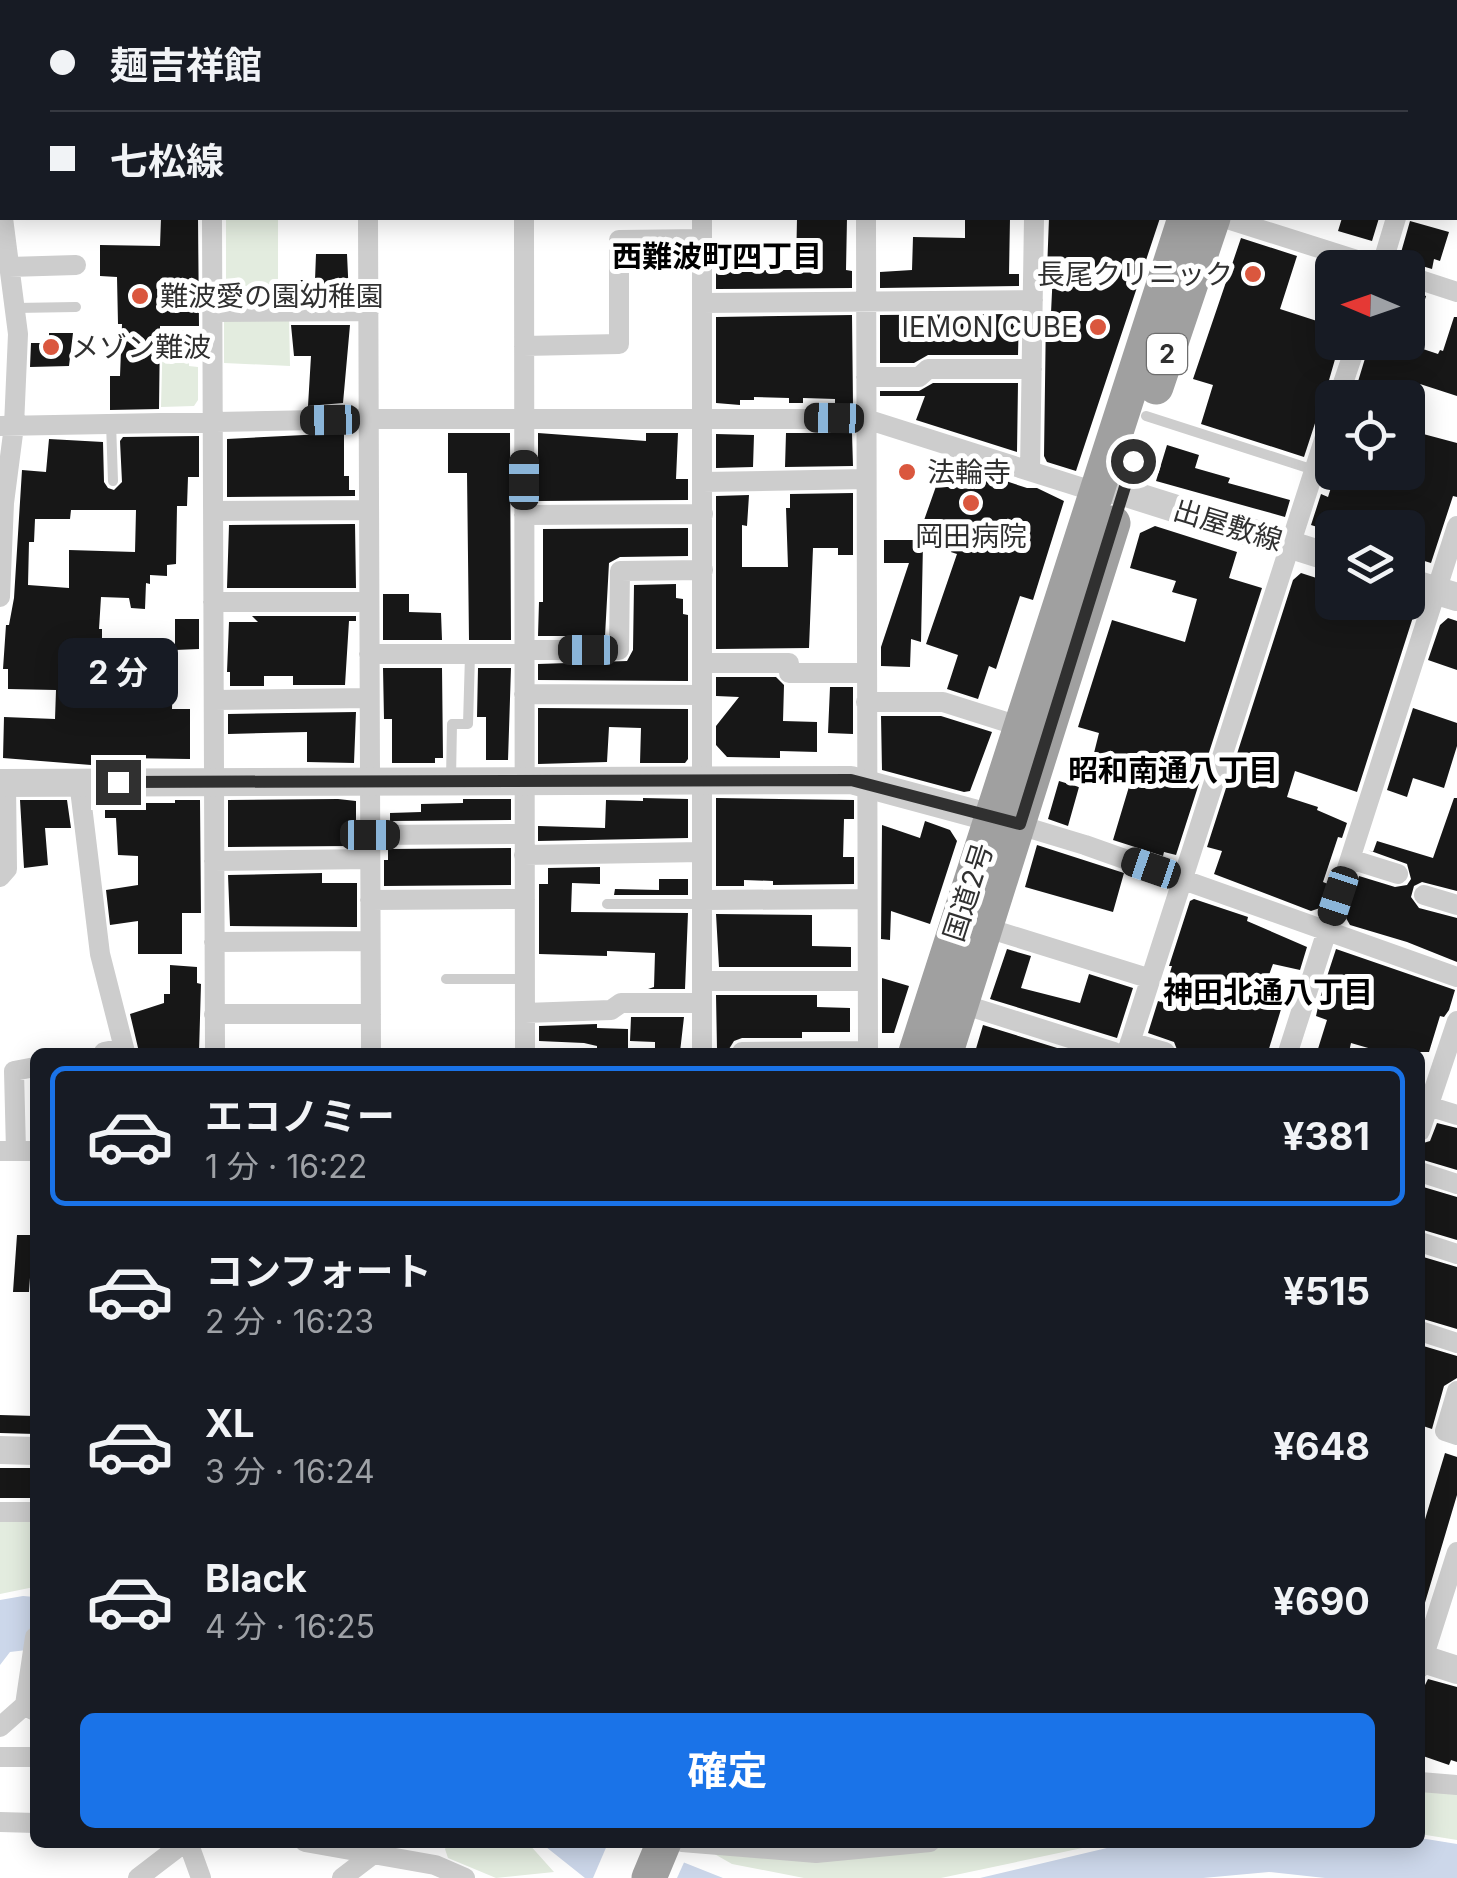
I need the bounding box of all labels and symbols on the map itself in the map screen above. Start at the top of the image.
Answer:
district label: 西難波町四丁目 [612,238,822,274]
north arrow [1315,250,1425,360]
place label: 長尾クリニック [1037,257,1233,291]
marker: 長尾クリニック [1242,263,1264,285]
place label: 難波愛の園幼稚園 [160,279,384,313]
marker: 難波愛の園幼稚園 [129,285,151,307]
place label: IEMON CUBE [902,310,1078,344]
marker: IEMON CUBE [1087,316,1109,338]
place label: メゾン難波 [71,330,211,364]
road number: 2 [1147,334,1187,374]
marker: メゾン難波 [40,336,62,358]
car [804,402,864,434]
car [300,404,360,436]
route start [1111,439,1156,484]
car [509,450,539,510]
place label: 法輪寺 [927,455,1011,489]
marker: 法輪寺 [896,461,918,483]
marker: 岡田病院 [960,492,982,514]
street label: 出屋敷線 [1169,492,1287,558]
place label: 岡田病院 [915,519,1027,553]
car [558,635,618,665]
callout: 2 分 [58,637,178,707]
district label: 昭和南通八丁目 [1068,752,1278,788]
route end [96,760,141,805]
car [340,820,400,850]
street label: 国道2号 [936,839,1000,945]
car [1118,844,1184,892]
car [1314,863,1362,929]
district label: 神田北通八丁目 [1163,974,1373,1010]

